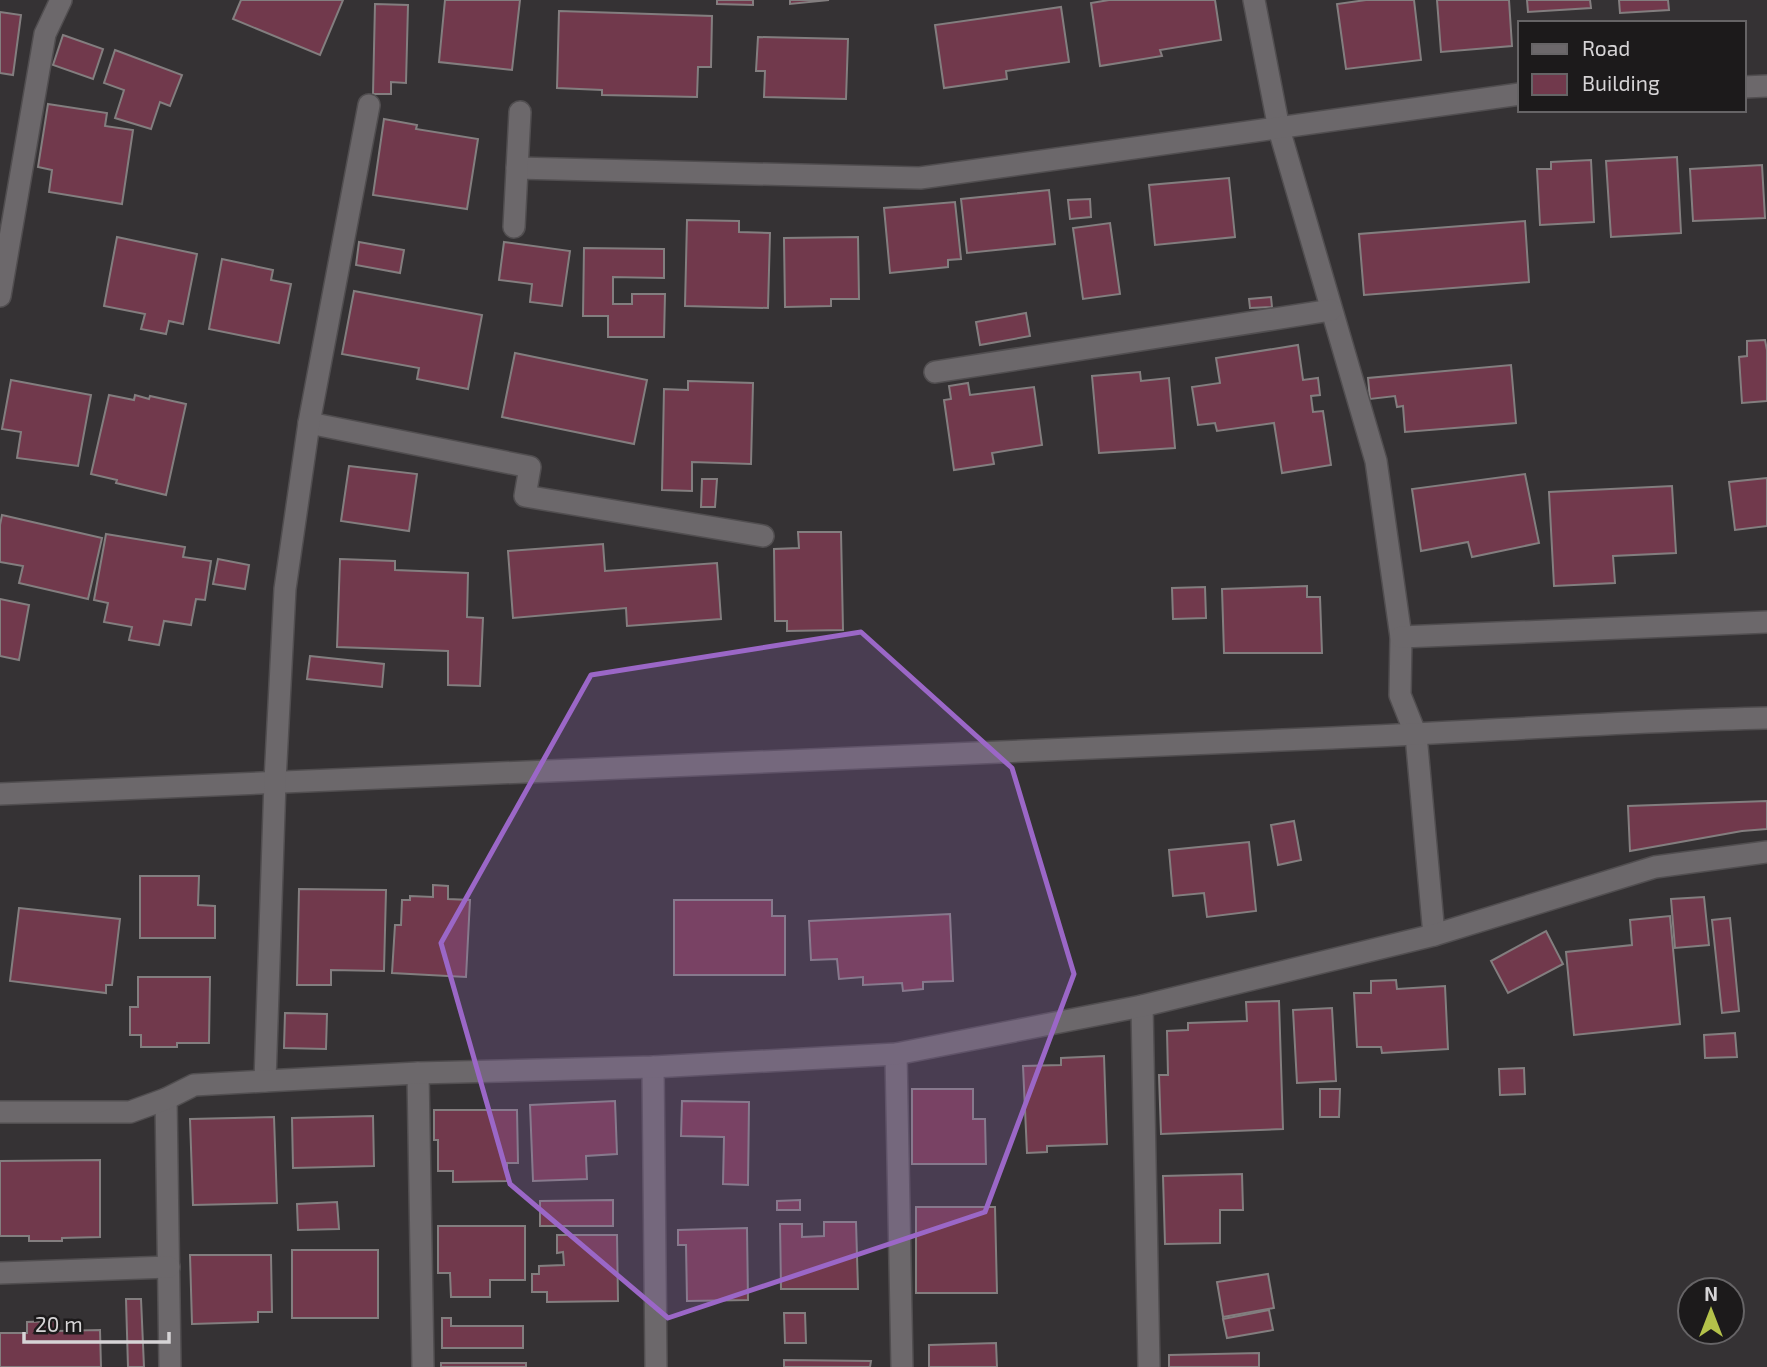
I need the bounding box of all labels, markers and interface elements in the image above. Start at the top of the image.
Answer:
legend [1518,21,1746,112]
text: Road [1582,35,1630,60]
text: Building [1582,70,1660,95]
north arrow [1676,1276,1746,1346]
text: N [1704,1282,1718,1305]
scale bar [24,1300,170,1344]
text: 20 m [35,1311,83,1336]

